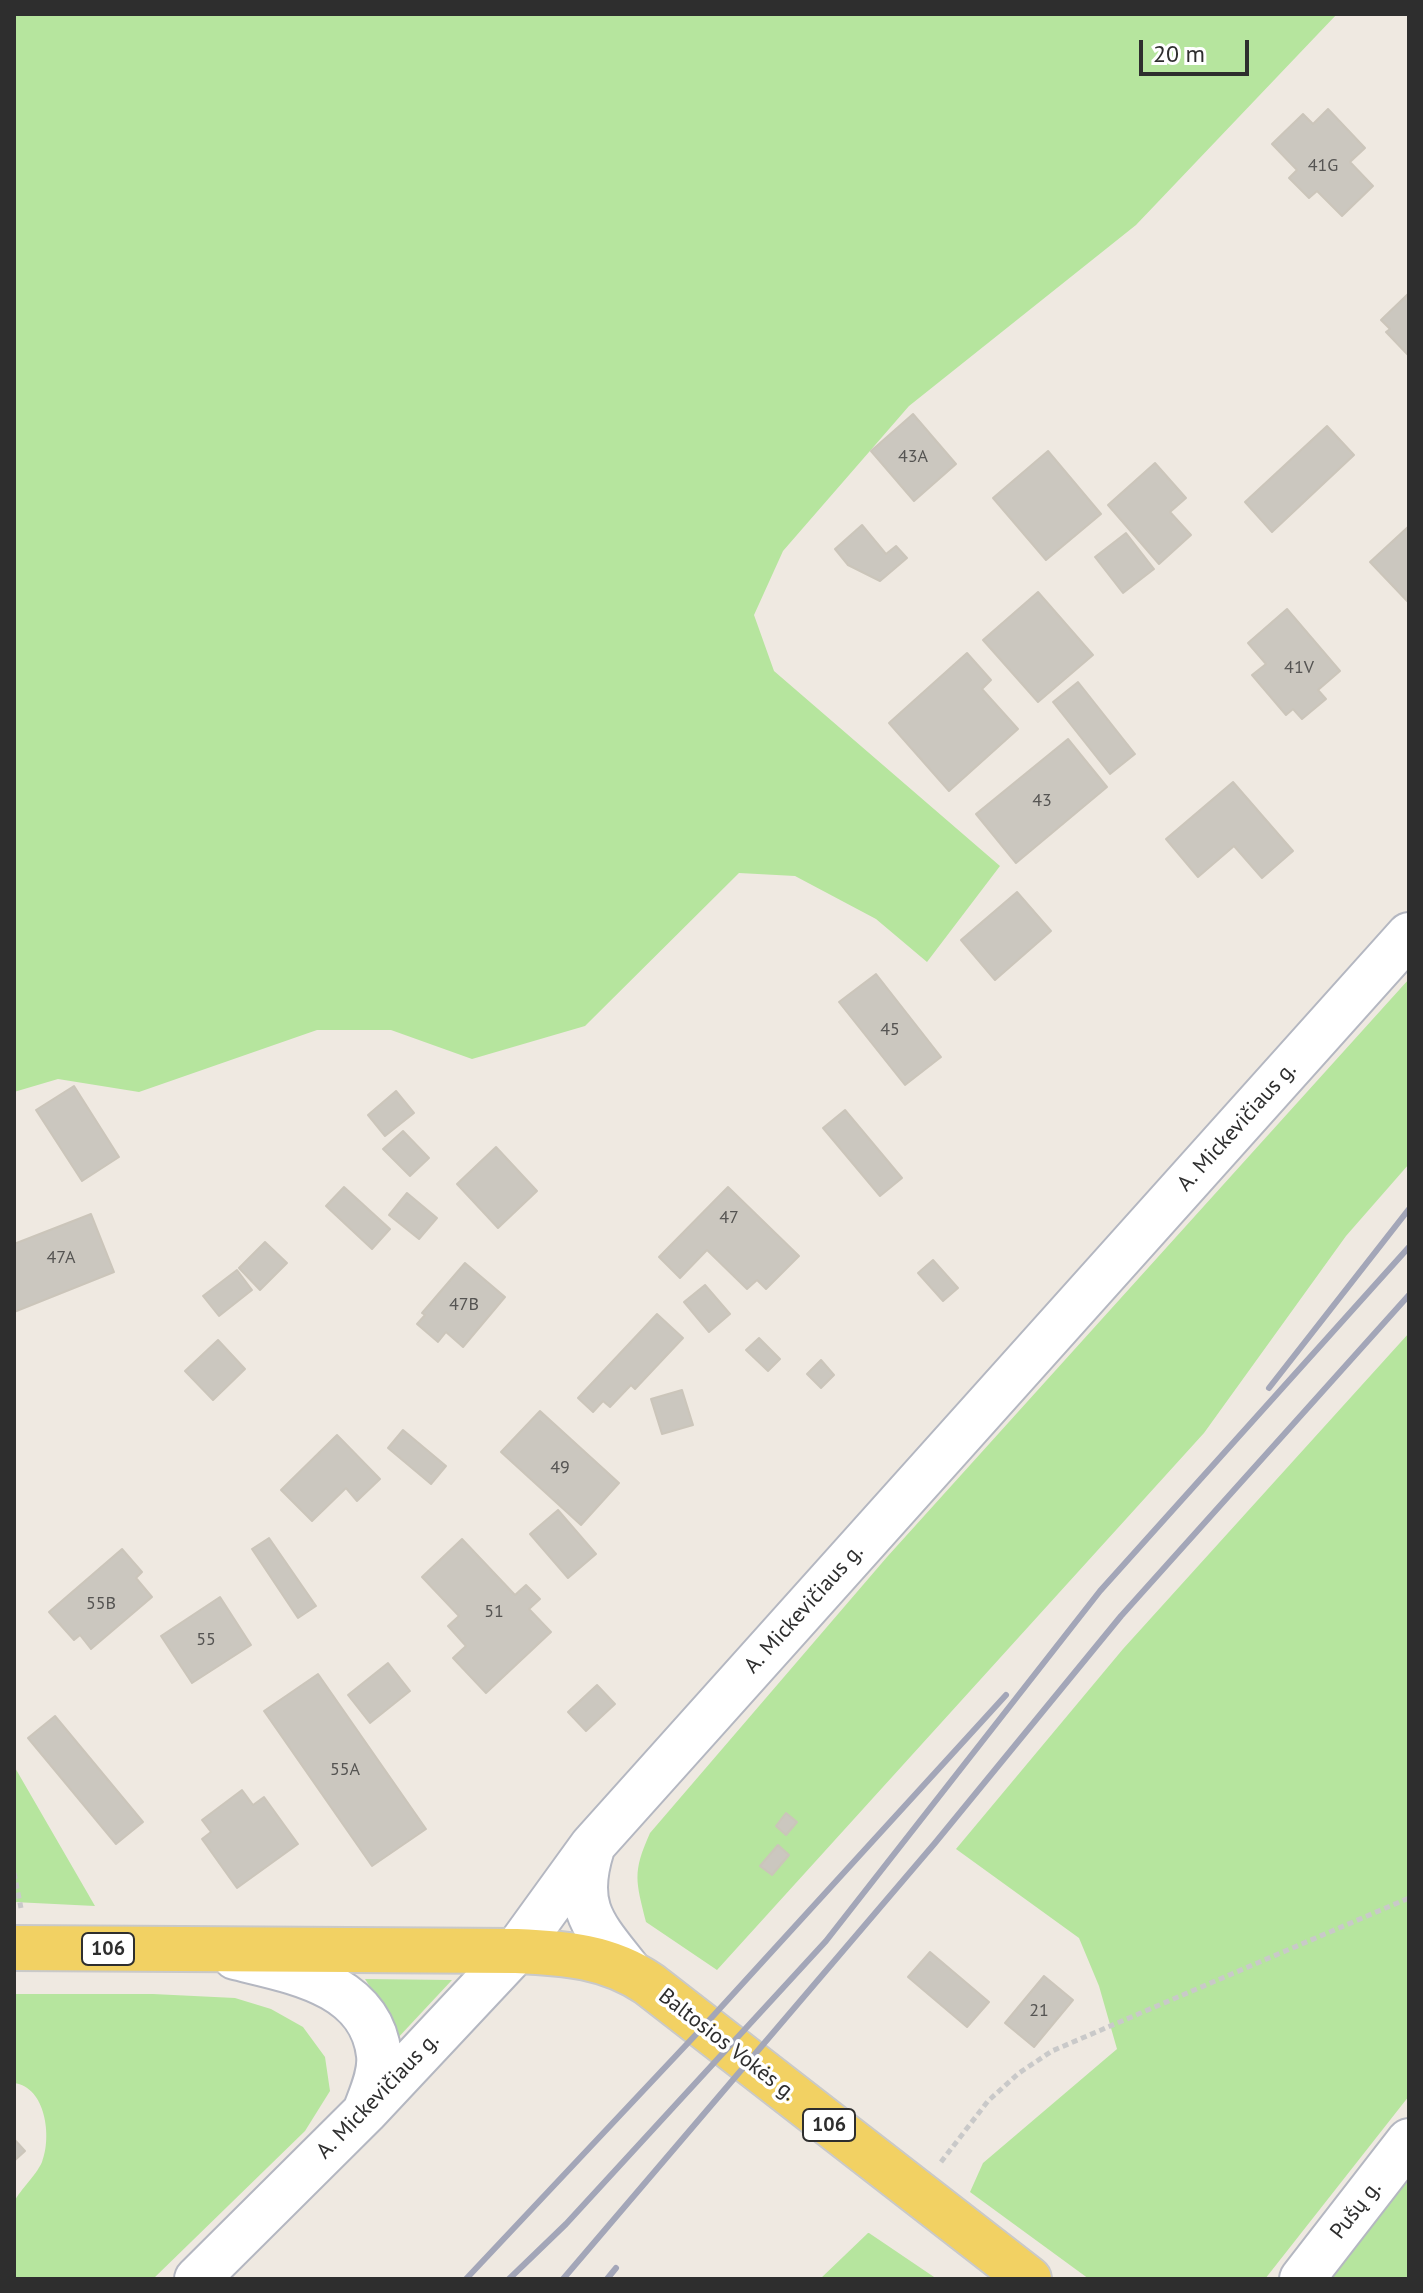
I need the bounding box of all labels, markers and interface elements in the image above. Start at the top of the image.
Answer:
scale bar [1143,24,1253,74]
text: 20 m [1153,38,1205,69]
house number: 41G [1308,155,1338,177]
house number: 43A [898,446,928,468]
house number: 41V [1284,657,1314,679]
house number: 43 [1032,790,1052,812]
house number: 45 [880,1019,900,1041]
street label: A. Mickevičiaus g. [1172,1057,1302,1197]
house number: 47 [719,1207,739,1229]
house number: 47A [46,1247,76,1269]
house number: 47B [449,1294,479,1316]
house number: 49 [550,1457,570,1479]
street label: A. Mickevičiaus g. [739,1539,869,1679]
house number: 55B [86,1593,116,1615]
house number: 51 [484,1601,504,1623]
house number: 55 [196,1629,216,1651]
house number: 55A [330,1759,360,1781]
road number: 106 [82,1933,134,1965]
street label: Baltosios Vokės g. [653,1983,801,2107]
house number: 21 [1029,2000,1049,2022]
street label: A. Mickevičiaus g. [311,2027,445,2165]
road number: 106 [803,2109,855,2141]
street label: Pušų g. [1325,2176,1387,2244]

